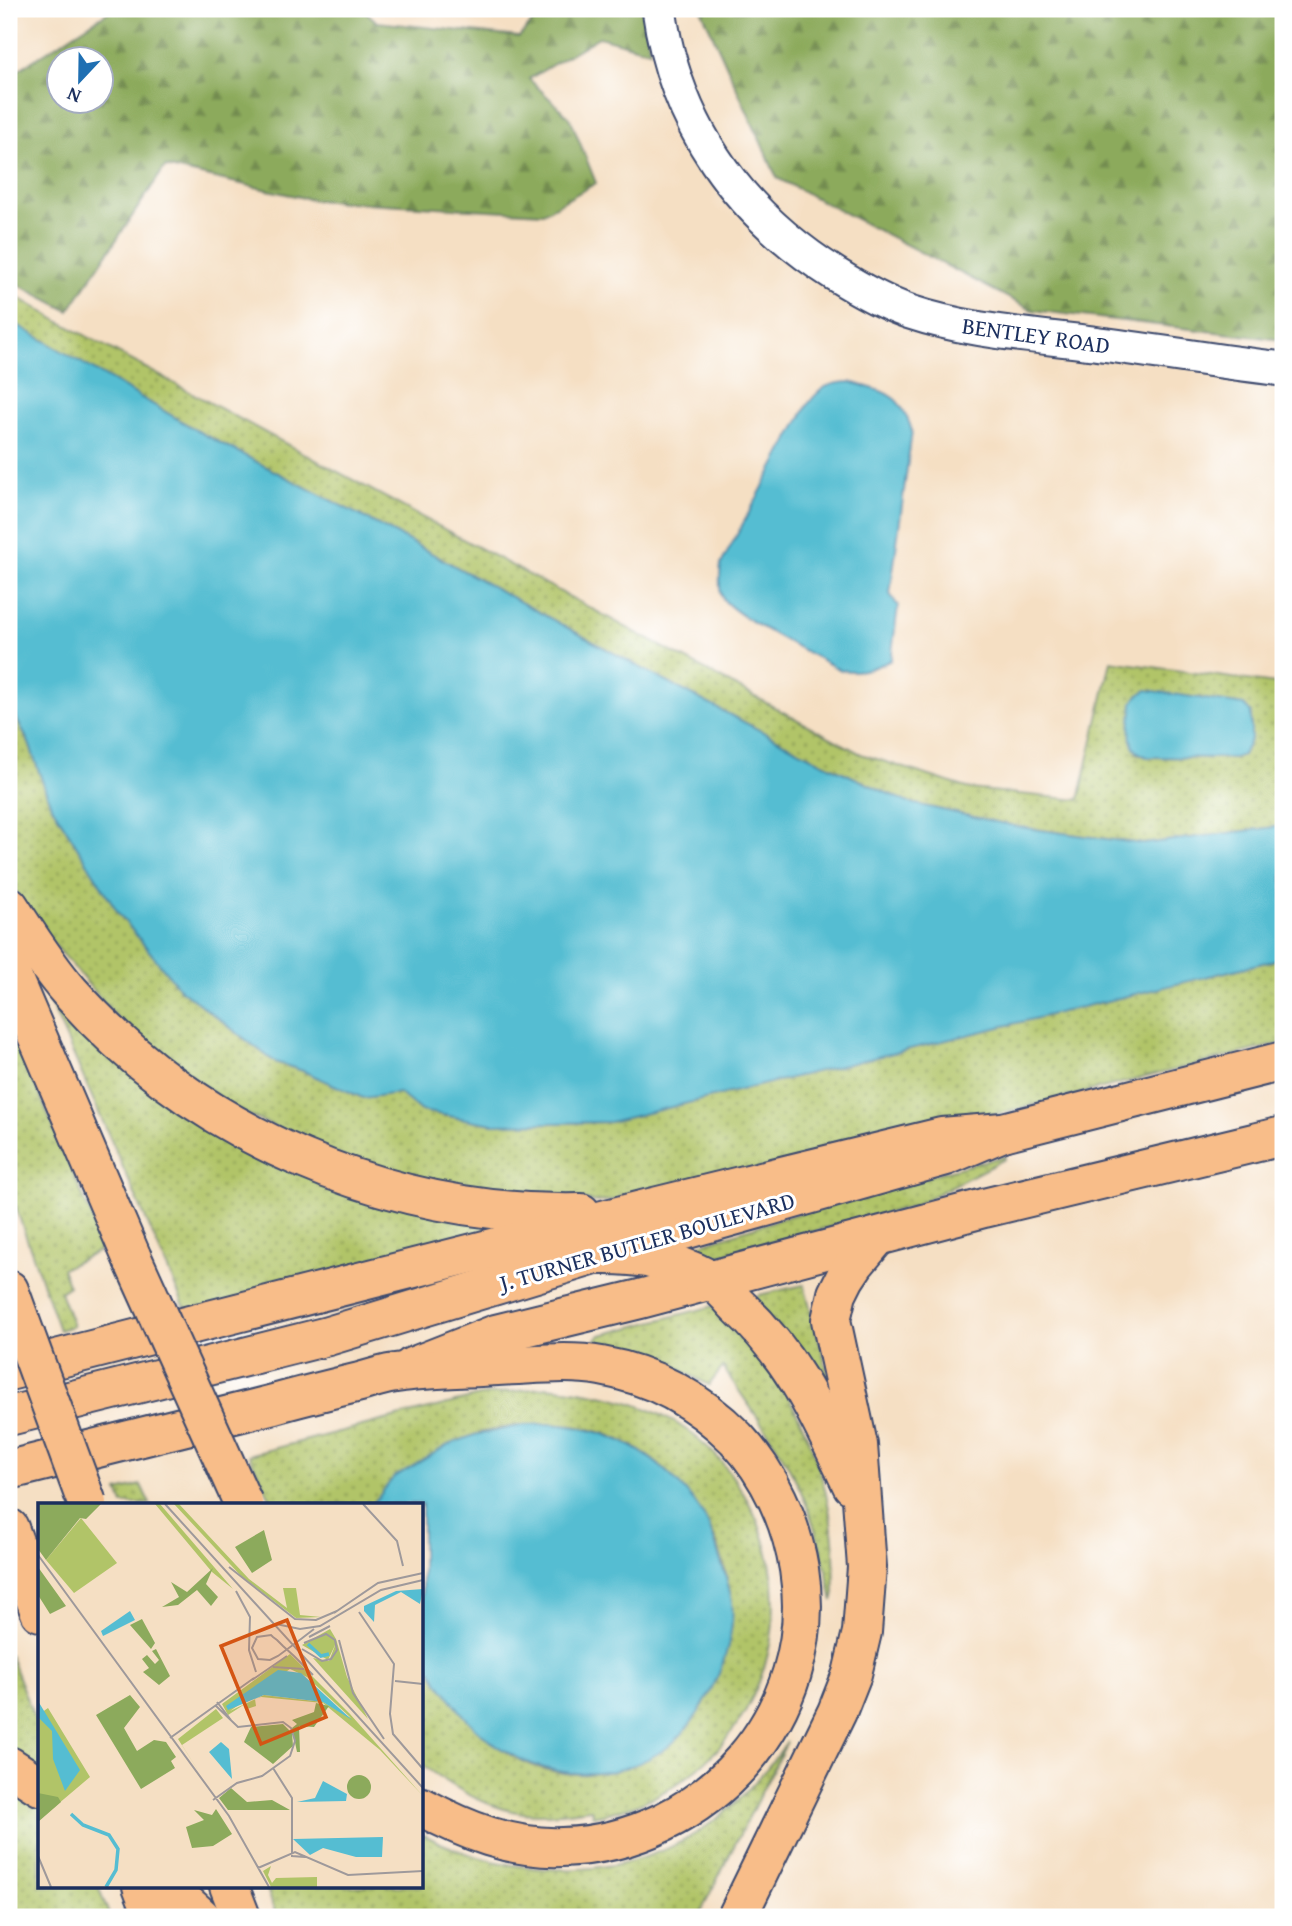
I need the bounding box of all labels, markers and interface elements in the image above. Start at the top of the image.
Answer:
north arrow [46,46,116,116]
text: N [62,80,85,111]
street label: BENTLEY ROAD [960,308,1112,362]
street label: J. TURNER BUTLER BOULEVARD [493,1183,798,1300]
inset map [38,1503,424,1888]

